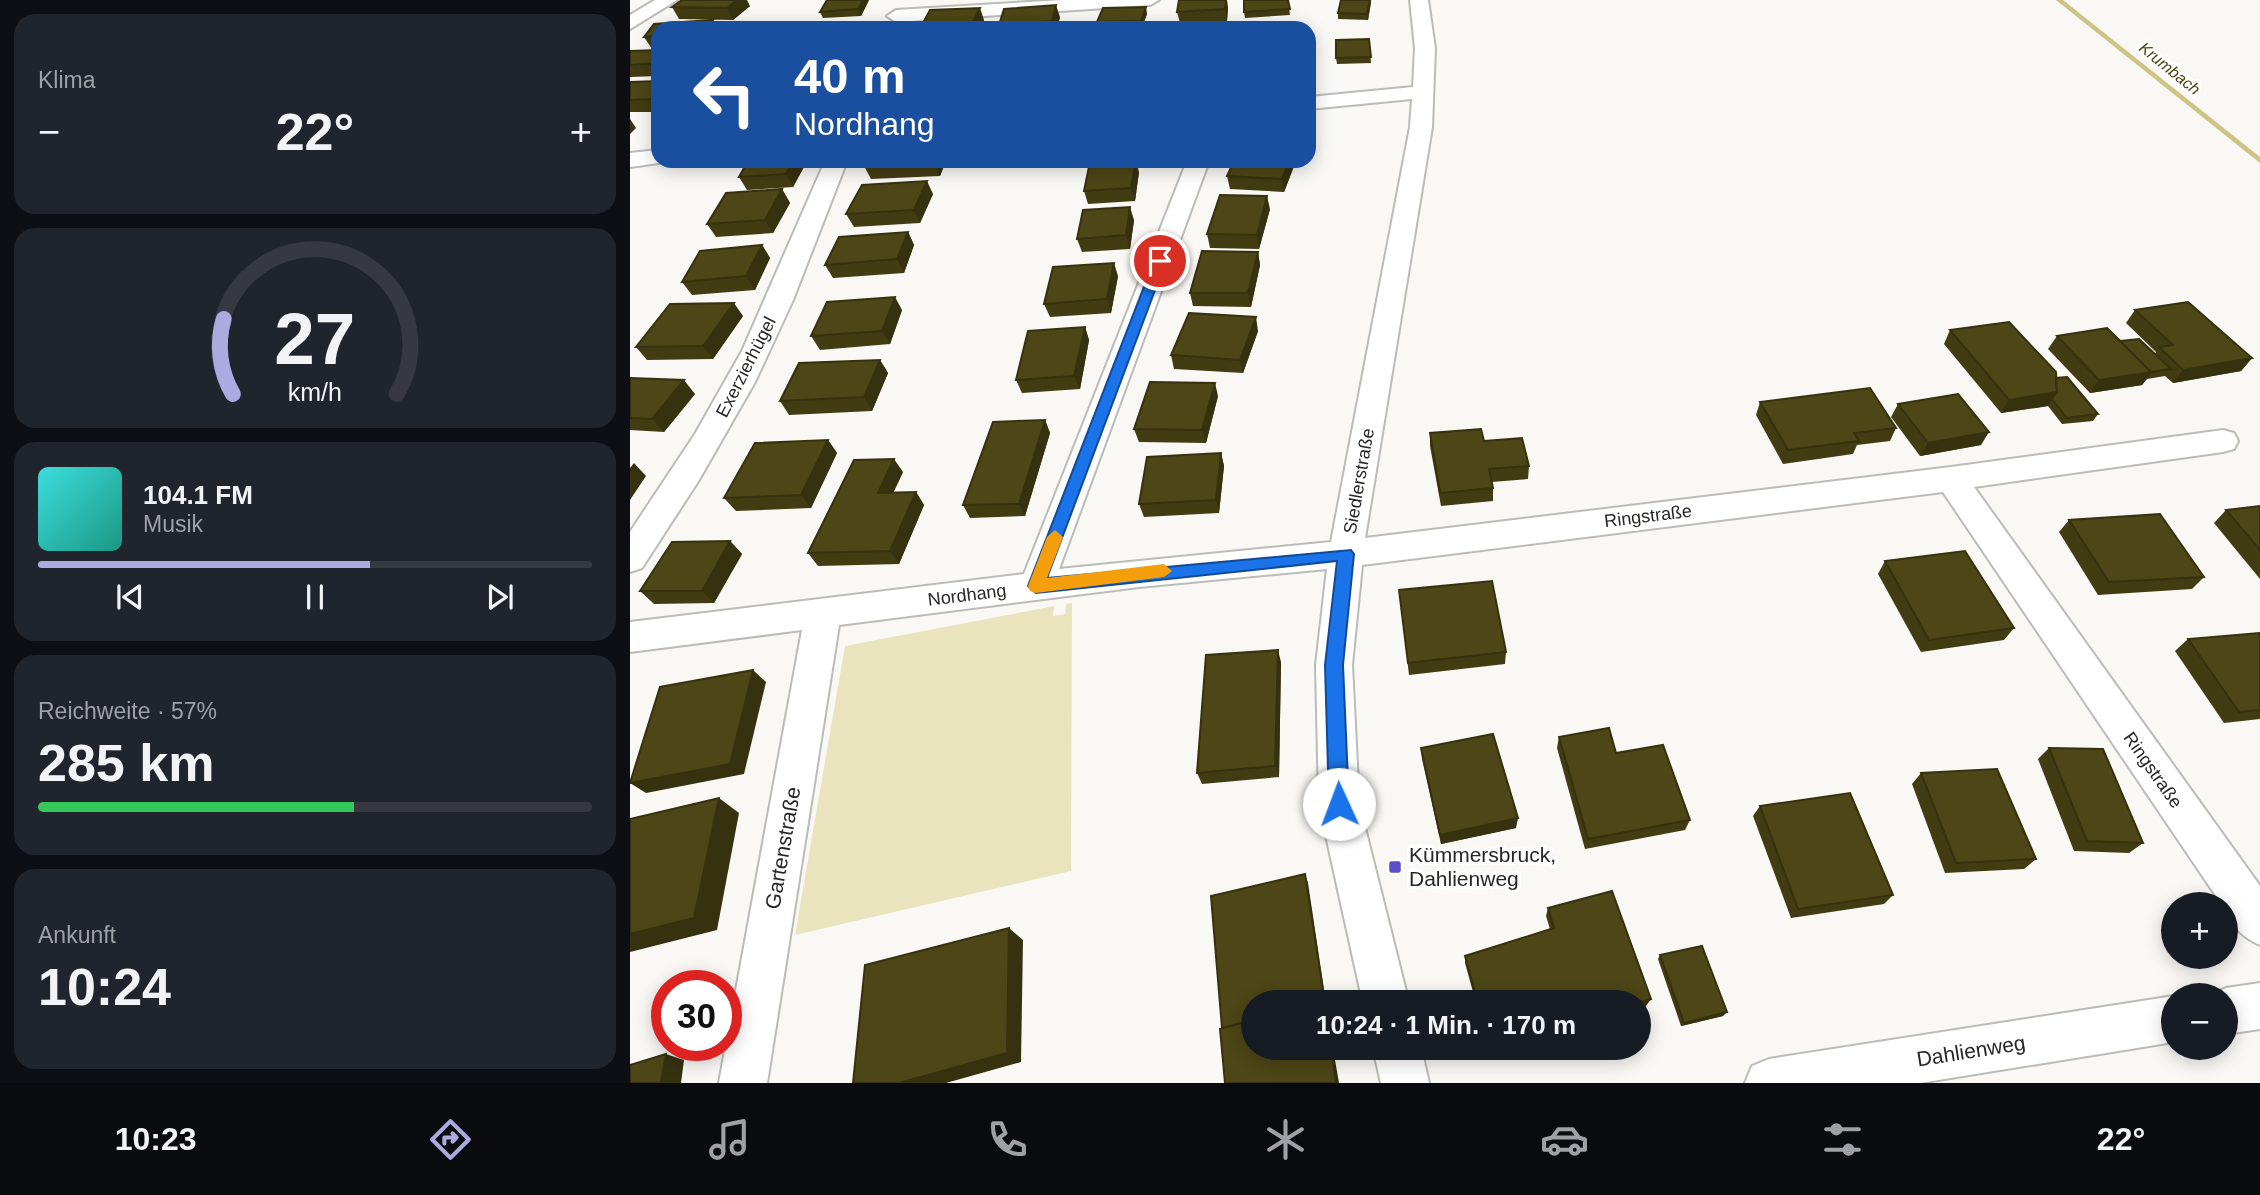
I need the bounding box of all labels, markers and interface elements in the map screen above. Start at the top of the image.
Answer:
water label: Krumbach [2136,39,2203,98]
icon: left [679,49,770,140]
text: 40 m [794,49,906,103]
text: Klima [38,67,96,93]
text: 22° [276,103,354,161]
text: Nordhang [794,106,935,142]
text: − [38,111,60,153]
text: + [570,111,592,153]
pin [1130,231,1190,291]
icon: arrive [1141,242,1179,280]
text: 27 [275,298,355,379]
street label: Exerzierhügel [712,313,780,421]
text: km/h [288,377,342,405]
street label: Siedlerstraße [1340,427,1378,535]
text: 104.1 FM [143,480,253,510]
street label: Ringstraße [1603,501,1693,531]
text: Musik [143,511,203,537]
icon: previous [111,578,149,616]
icon: pause [296,578,334,616]
icon: next [481,578,519,616]
street label: Nordhang [927,580,1007,610]
text: Reichweite · 57% [38,698,217,724]
street label: Ringstraße [2120,728,2186,812]
text: 285 km [38,734,214,792]
position arrow [1302,767,1376,841]
street label: Gartenstraße [760,785,805,911]
place label: Kümmersbruck, Dahlienweg [1409,843,1556,890]
marker: Kümmersbruck, Dahlienweg [1387,859,1403,875]
map controls [2161,892,2238,1060]
button: + [2161,892,2238,969]
text: Ankunft [38,922,116,948]
text: 10:24 [38,958,171,1016]
speed limit sign: 30 [651,970,742,1061]
button: − [2161,983,2238,1060]
text: 10:24 · 1 Min. · 170 m [1316,1010,1576,1040]
street label: Dahlienweg [1915,1031,2027,1070]
icon: directions [426,1115,475,1164]
icon: music [705,1115,754,1164]
icon: phone [983,1115,1032,1164]
icon: climate [1261,1115,1310,1164]
icon: car [1540,1115,1589,1164]
icon: filters [1818,1115,1867,1164]
text: 10:23 [115,1121,197,1157]
text: 22° [2097,1121,2145,1157]

